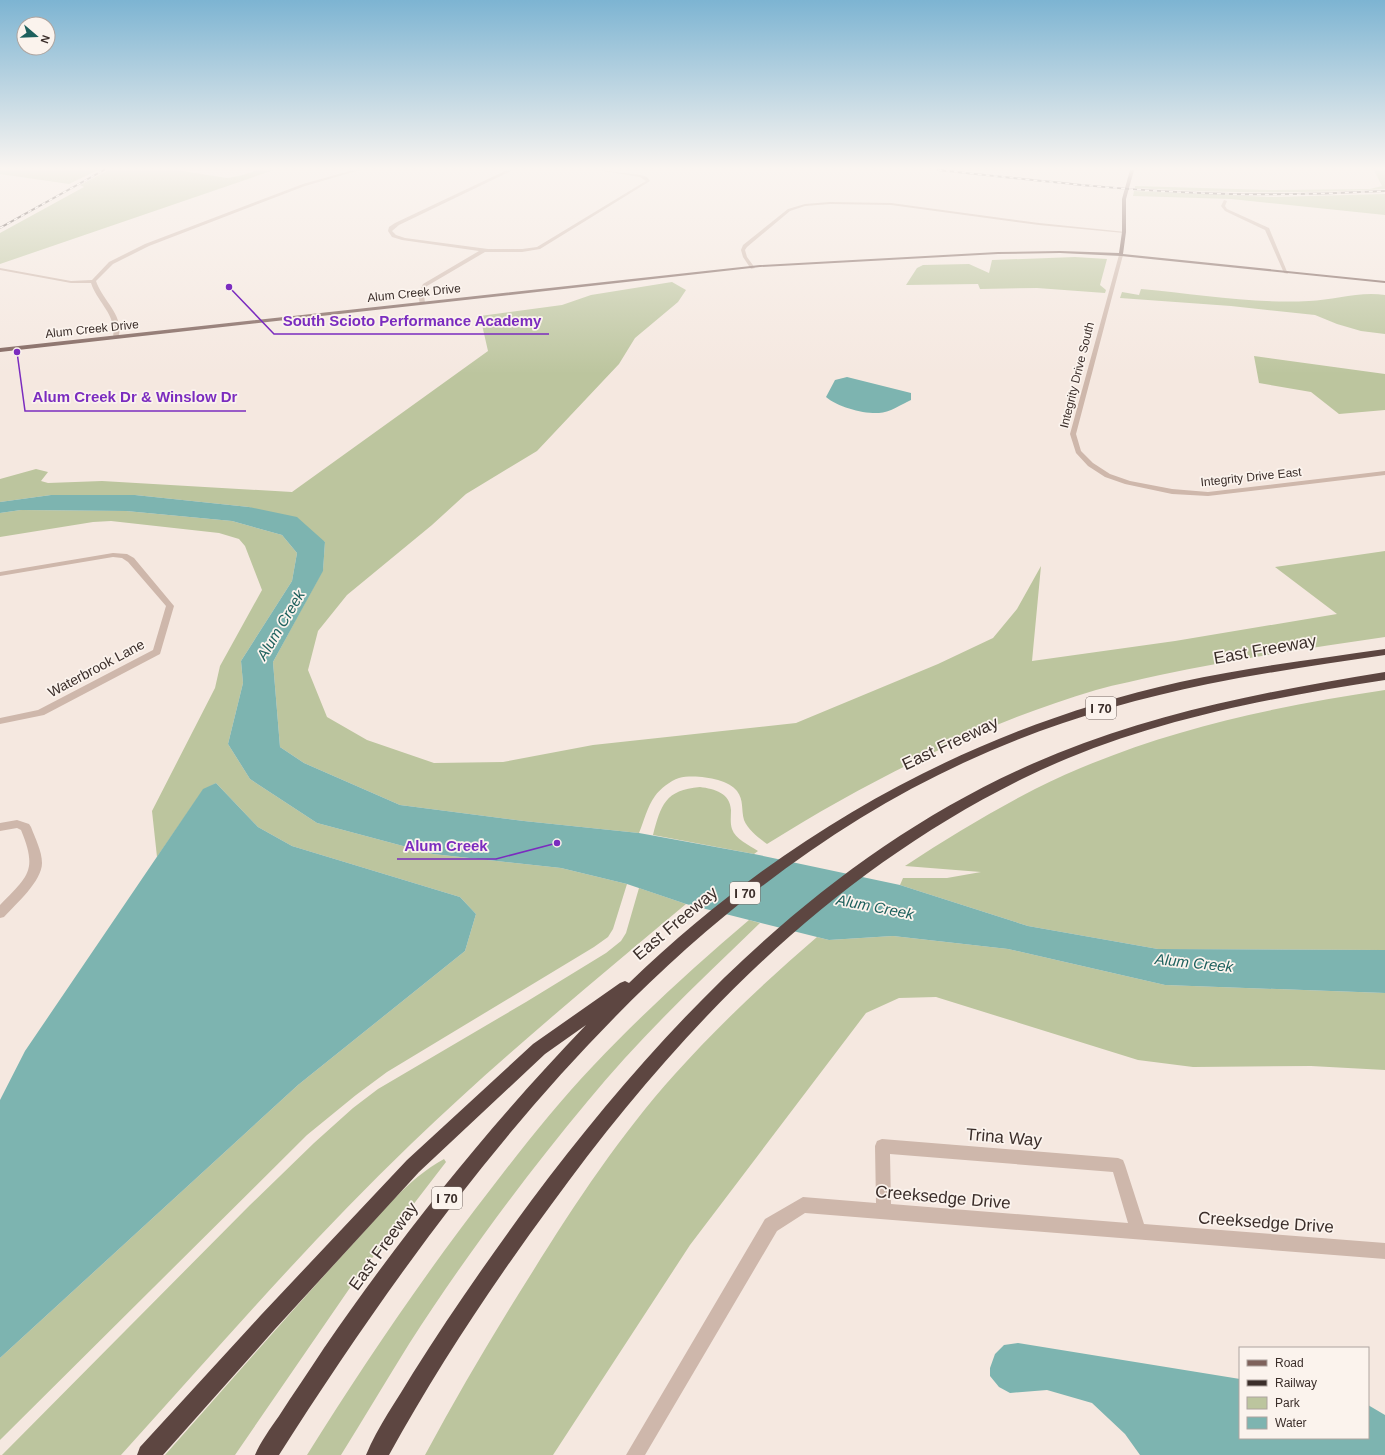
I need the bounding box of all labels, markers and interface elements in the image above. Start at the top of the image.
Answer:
north arrow [16,16,56,56]
text: N [38,34,52,45]
street label: Alum Creek Drive [367,281,462,305]
callout: South Scioto Performance Academy [274,307,549,334]
text: South Scioto Performance Academy [283,312,542,329]
street label: Alum Creek Drive [45,317,140,341]
street label: Integrity Drive South [1057,321,1097,429]
callout: Alum Creek Dr & Winslow Dr [25,384,246,411]
text: Alum Creek Dr & Winslow Dr [33,388,238,405]
street label: Integrity Drive East [1200,465,1303,489]
water label: Alum Creek [253,585,309,664]
street label: East Freeway [1212,631,1318,668]
street label: Waterbrook Lane [45,636,147,700]
road number: I 70 [1086,697,1116,719]
street label: East Freeway [899,713,1002,774]
callout: Alum Creek [397,832,496,859]
text: Alum Creek [404,837,488,854]
street label: East Freeway [629,882,722,964]
road number: I 70 [730,882,760,904]
water label: Alum Creek [834,890,917,923]
water label: Alum Creek [1153,950,1235,975]
street label: Trina Way [965,1125,1043,1150]
street label: Creeksedge Drive [874,1182,1012,1213]
road number: I 70 [432,1187,462,1209]
street label: East Freeway [345,1198,422,1294]
street label: Creeksedge Drive [1197,1208,1334,1237]
legend [1239,1347,1369,1439]
text: Road [1275,1356,1304,1370]
text: Railway [1275,1376,1317,1390]
text: Park [1275,1396,1301,1410]
text: Water [1275,1416,1307,1430]

